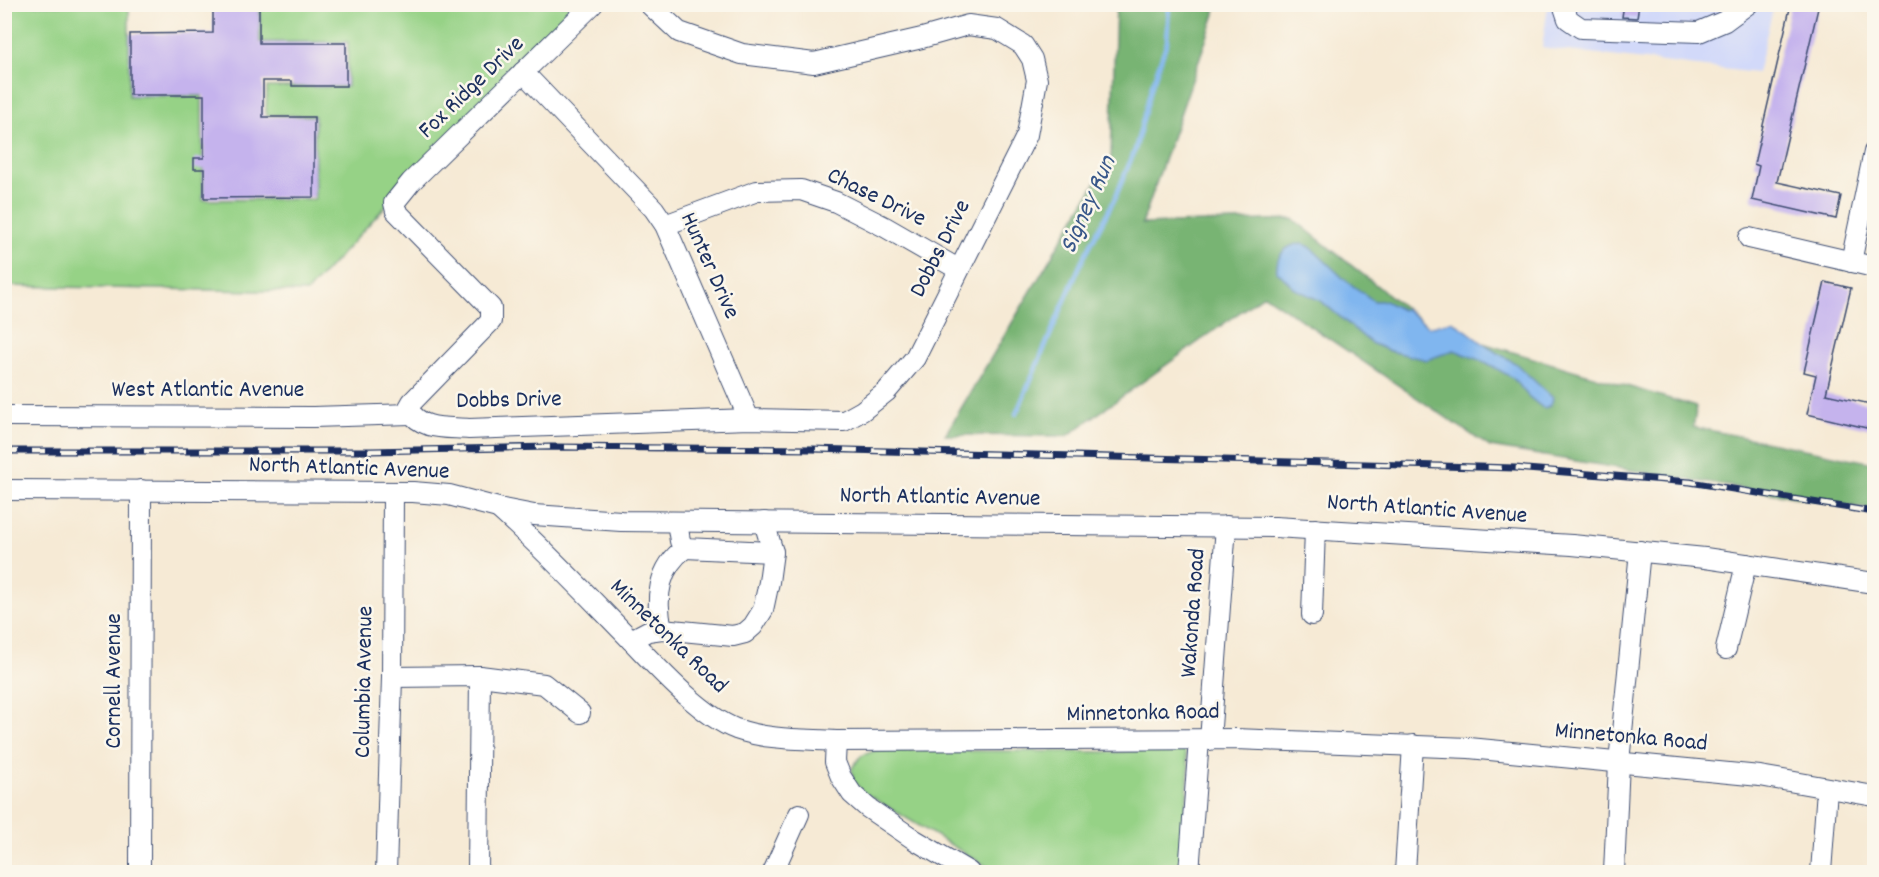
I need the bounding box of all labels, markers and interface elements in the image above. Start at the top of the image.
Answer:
street label: Fox Ridge Drive [411,29,533,147]
water label: Signey Run [1051,149,1127,260]
street label: Chase Drive [821,159,931,237]
street label: Dobbs Drive [902,194,980,304]
street label: Hunter Drive [670,207,748,325]
street label: West Atlantic Avenue [112,374,304,408]
street label: Dobbs Drive [456,383,562,419]
street label: North Atlantic Avenue [248,449,450,489]
street label: North Atlantic Avenue [839,479,1041,517]
street label: North Atlantic Avenue [1326,486,1528,534]
street label: Wakonda Road [1173,547,1215,679]
street label: Minnetonka Road [601,572,735,702]
street label: Columbia Avenue [347,606,383,758]
street label: Cornell Avenue [98,613,132,749]
street label: Minnetonka Road [1066,696,1220,732]
street label: Minnetonka Road [1553,714,1709,762]

